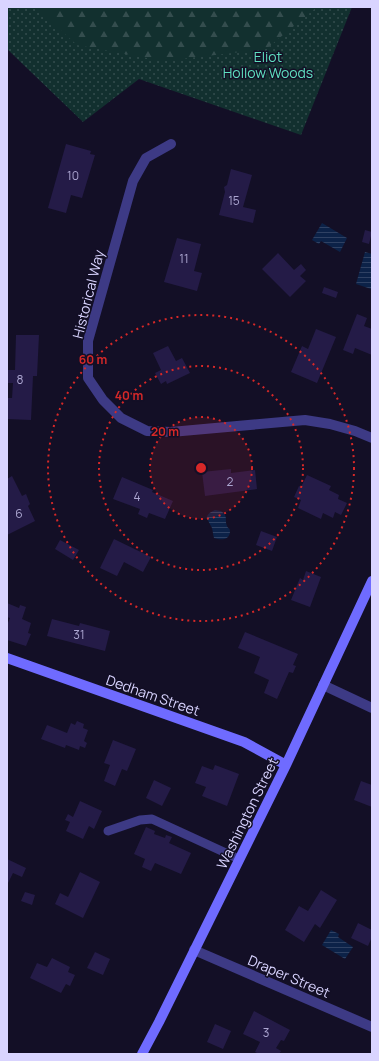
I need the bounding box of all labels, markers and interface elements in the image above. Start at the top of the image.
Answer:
park label: Eliot Hollow Woods [223,47,313,82]
house number: 10 [67,167,79,184]
house number: 15 [228,192,240,209]
street label: Historical Way [68,247,108,340]
house number: 11 [179,250,189,267]
text: 60 m [79,351,107,368]
house number: 8 [17,371,24,388]
text: 40 m [115,387,143,404]
text: 20 m [151,423,179,440]
centre of rings [194,461,208,475]
house number: 2 [227,473,234,490]
house number: 4 [133,488,141,505]
house number: 6 [15,505,23,522]
house number: 31 [73,626,85,643]
street label: Dedham Street [104,670,203,720]
street label: Washington Street [212,754,282,872]
street label: Draper Street [245,950,333,1002]
house number: 3 [263,1024,269,1041]

